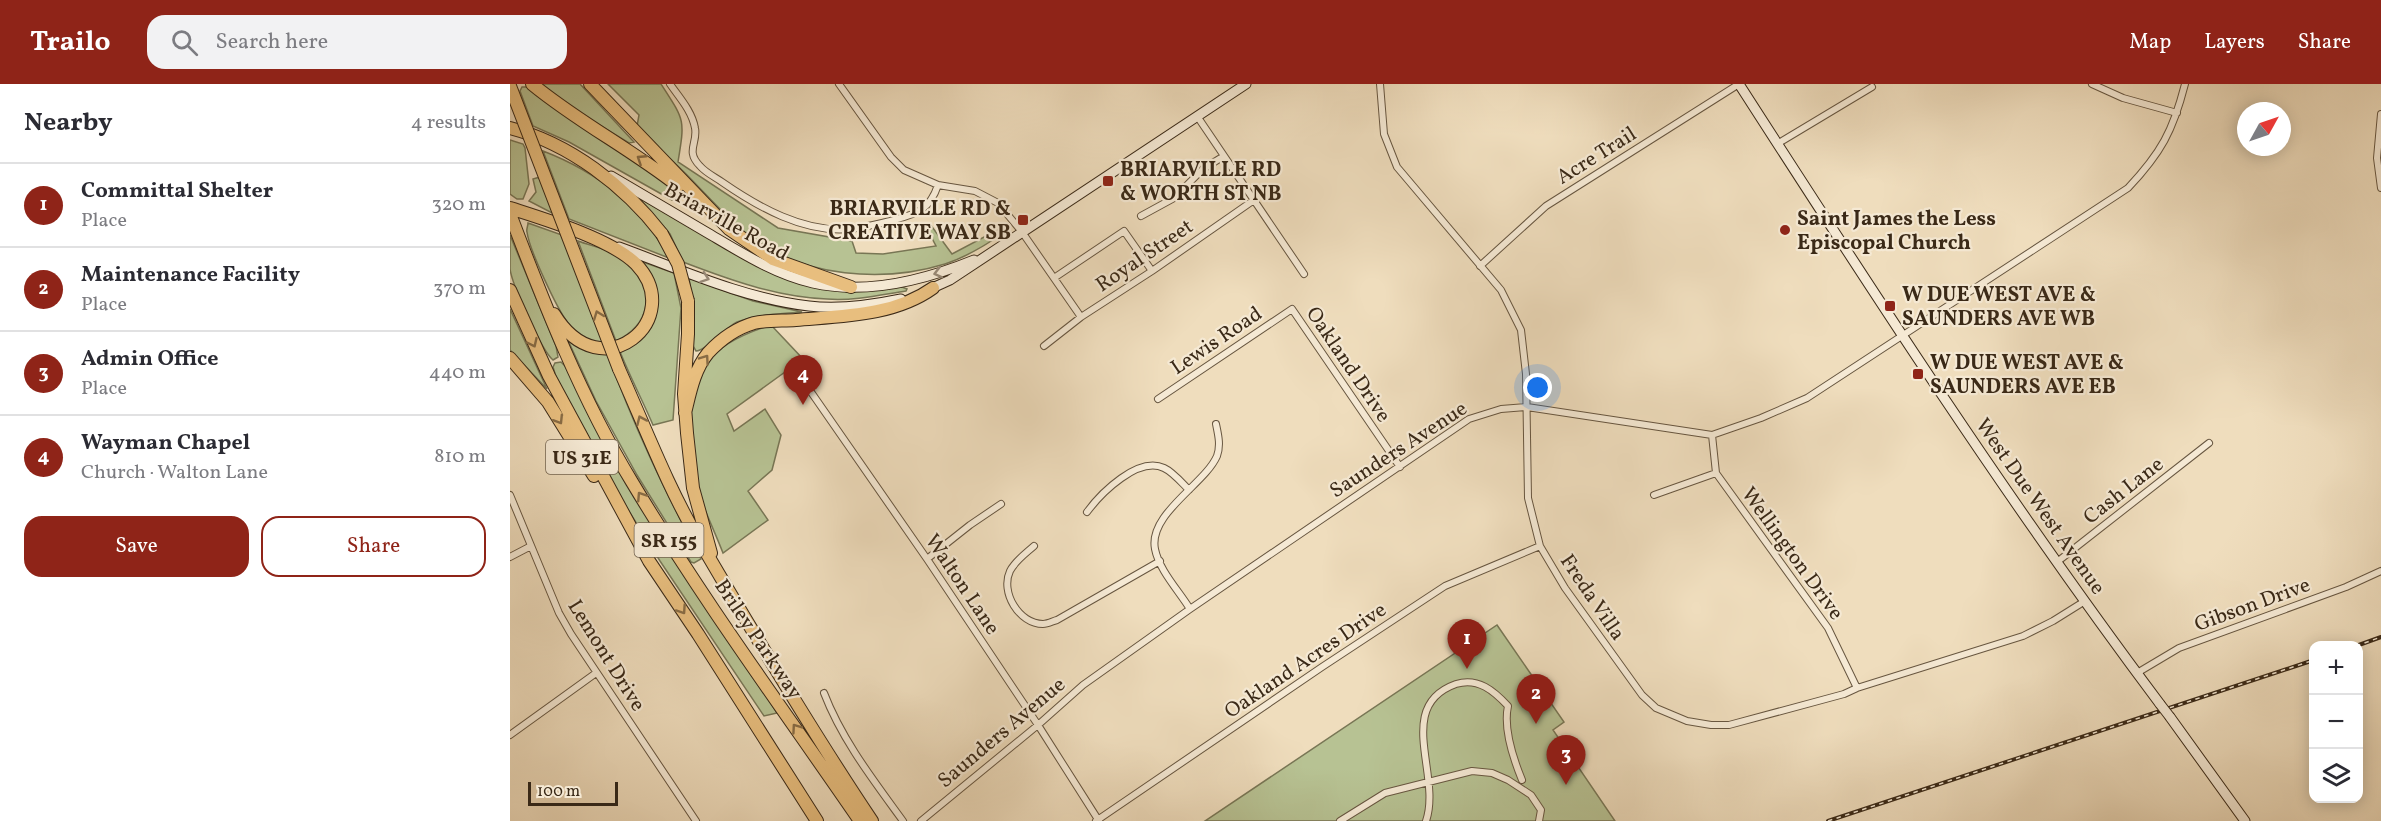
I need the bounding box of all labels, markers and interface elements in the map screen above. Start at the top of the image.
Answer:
search box [147,15,567,69]
text: Trailo [30,23,111,62]
icon: search [168,26,201,59]
text: Search here [216,27,328,58]
text: Map [2129,28,2171,57]
text: Layers [2204,28,2265,57]
text: Share [2298,28,2351,57]
north arrow [2237,102,2291,156]
text: Nearby [24,105,113,141]
text: 4 results [411,109,486,137]
street label: Acre Trail [1551,120,1642,192]
one-way arrow [637,155,648,166]
place label: BRIARVILLE RD & WORTH ST NB [1120,156,1281,209]
marker: BRIARVILLE RD & WORTH ST NB [1101,174,1115,188]
text: Committal Shelter [81,176,273,207]
street label: Briarville Road [658,176,794,269]
text: 1 [39,191,48,219]
text: 320 m [431,191,486,219]
place label: BRIARVILLE RD & CREATIVE WAY SB [828,195,1011,248]
place label: Saint James the Less Episcopal Church [1797,205,1996,258]
text: Place [81,207,127,235]
marker: BRIARVILLE RD & CREATIVE WAY SB [1016,213,1030,227]
street label: Royal Street [1090,213,1199,300]
marker: Saint James the Less Episcopal Church [1778,223,1792,237]
text: Maintenance Facility [81,260,300,291]
one-way arrow [933,266,944,278]
one-way arrow [699,271,710,284]
text: 2 [38,275,49,303]
text: 370 m [433,275,486,303]
place label: W DUE WEST AVE & SAUNDERS AVE WB [1902,281,2096,334]
text: Place [81,291,127,319]
marker: W DUE WEST AVE & SAUNDERS AVE WB [1883,299,1897,313]
street label: Lewis Road [1165,300,1268,383]
street label: Oakland Drive [1298,301,1397,428]
one-way arrow [593,310,605,321]
one-way arrow [526,337,538,348]
text: Admin Office [81,344,219,375]
place label: W DUE WEST AVE & SAUNDERS AVE EB [1930,349,2124,402]
one-way arrow [698,354,709,365]
pin: 4 [784,356,822,405]
text: 3 [38,359,49,387]
text: 440 m [429,359,486,387]
marker: W DUE WEST AVE & SAUNDERS AVE EB [1911,367,1925,381]
your location [1523,373,1552,402]
text: Place [81,375,127,403]
street label: Saunders Avenue [1324,395,1473,506]
street label: West Due West Avenue [1968,413,2112,601]
one-way arrow [552,414,564,424]
one-way arrow [637,415,649,426]
text: Wayman Chapel [81,428,250,459]
road number: US 31E [546,440,618,474]
text: 4 [37,443,50,471]
text: 810 m [434,443,486,471]
street label: Cash Lane [2078,451,2170,532]
text: Church · Walton Lane [81,459,268,487]
street label: Wellington Drive [1734,482,1850,626]
one-way arrow [637,492,648,503]
button: Save [24,516,249,577]
button: Share [261,516,486,577]
road number: SR 155 [634,523,704,557]
street label: Walton Lane [917,529,1006,641]
street label: Freda Villa [1552,549,1631,647]
street label: Gibson Drive [2191,571,2315,640]
street label: Briley Parkway [707,574,809,706]
street label: Lemont Drive [560,594,652,717]
street label: Oakland Acres Drive [1219,596,1393,726]
one-way arrow [674,603,685,614]
pin: 1 [1448,620,1486,669]
map controls [2309,641,2363,803]
button: + [2309,641,2363,695]
street label: Saunders Avenue [932,671,1072,795]
pin: 2 [1516,674,1556,724]
button: − [2309,695,2363,749]
one-way arrow [792,723,803,734]
pin: 3 [1546,736,1586,785]
button: layers [2309,749,2363,803]
scale bar [528,779,618,806]
text: 100 m [537,781,580,803]

